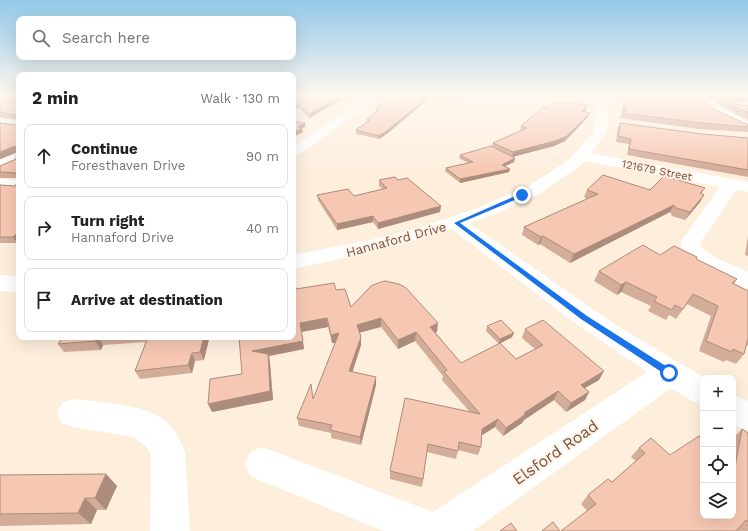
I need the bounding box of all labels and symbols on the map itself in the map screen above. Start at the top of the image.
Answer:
street label: 121679 Street [621,157,694,184]
route end [513,186,531,204]
street label: Hannaford Drive [344,219,448,260]
route start [660,364,678,382]
street label: Elsford Road [509,416,602,489]

